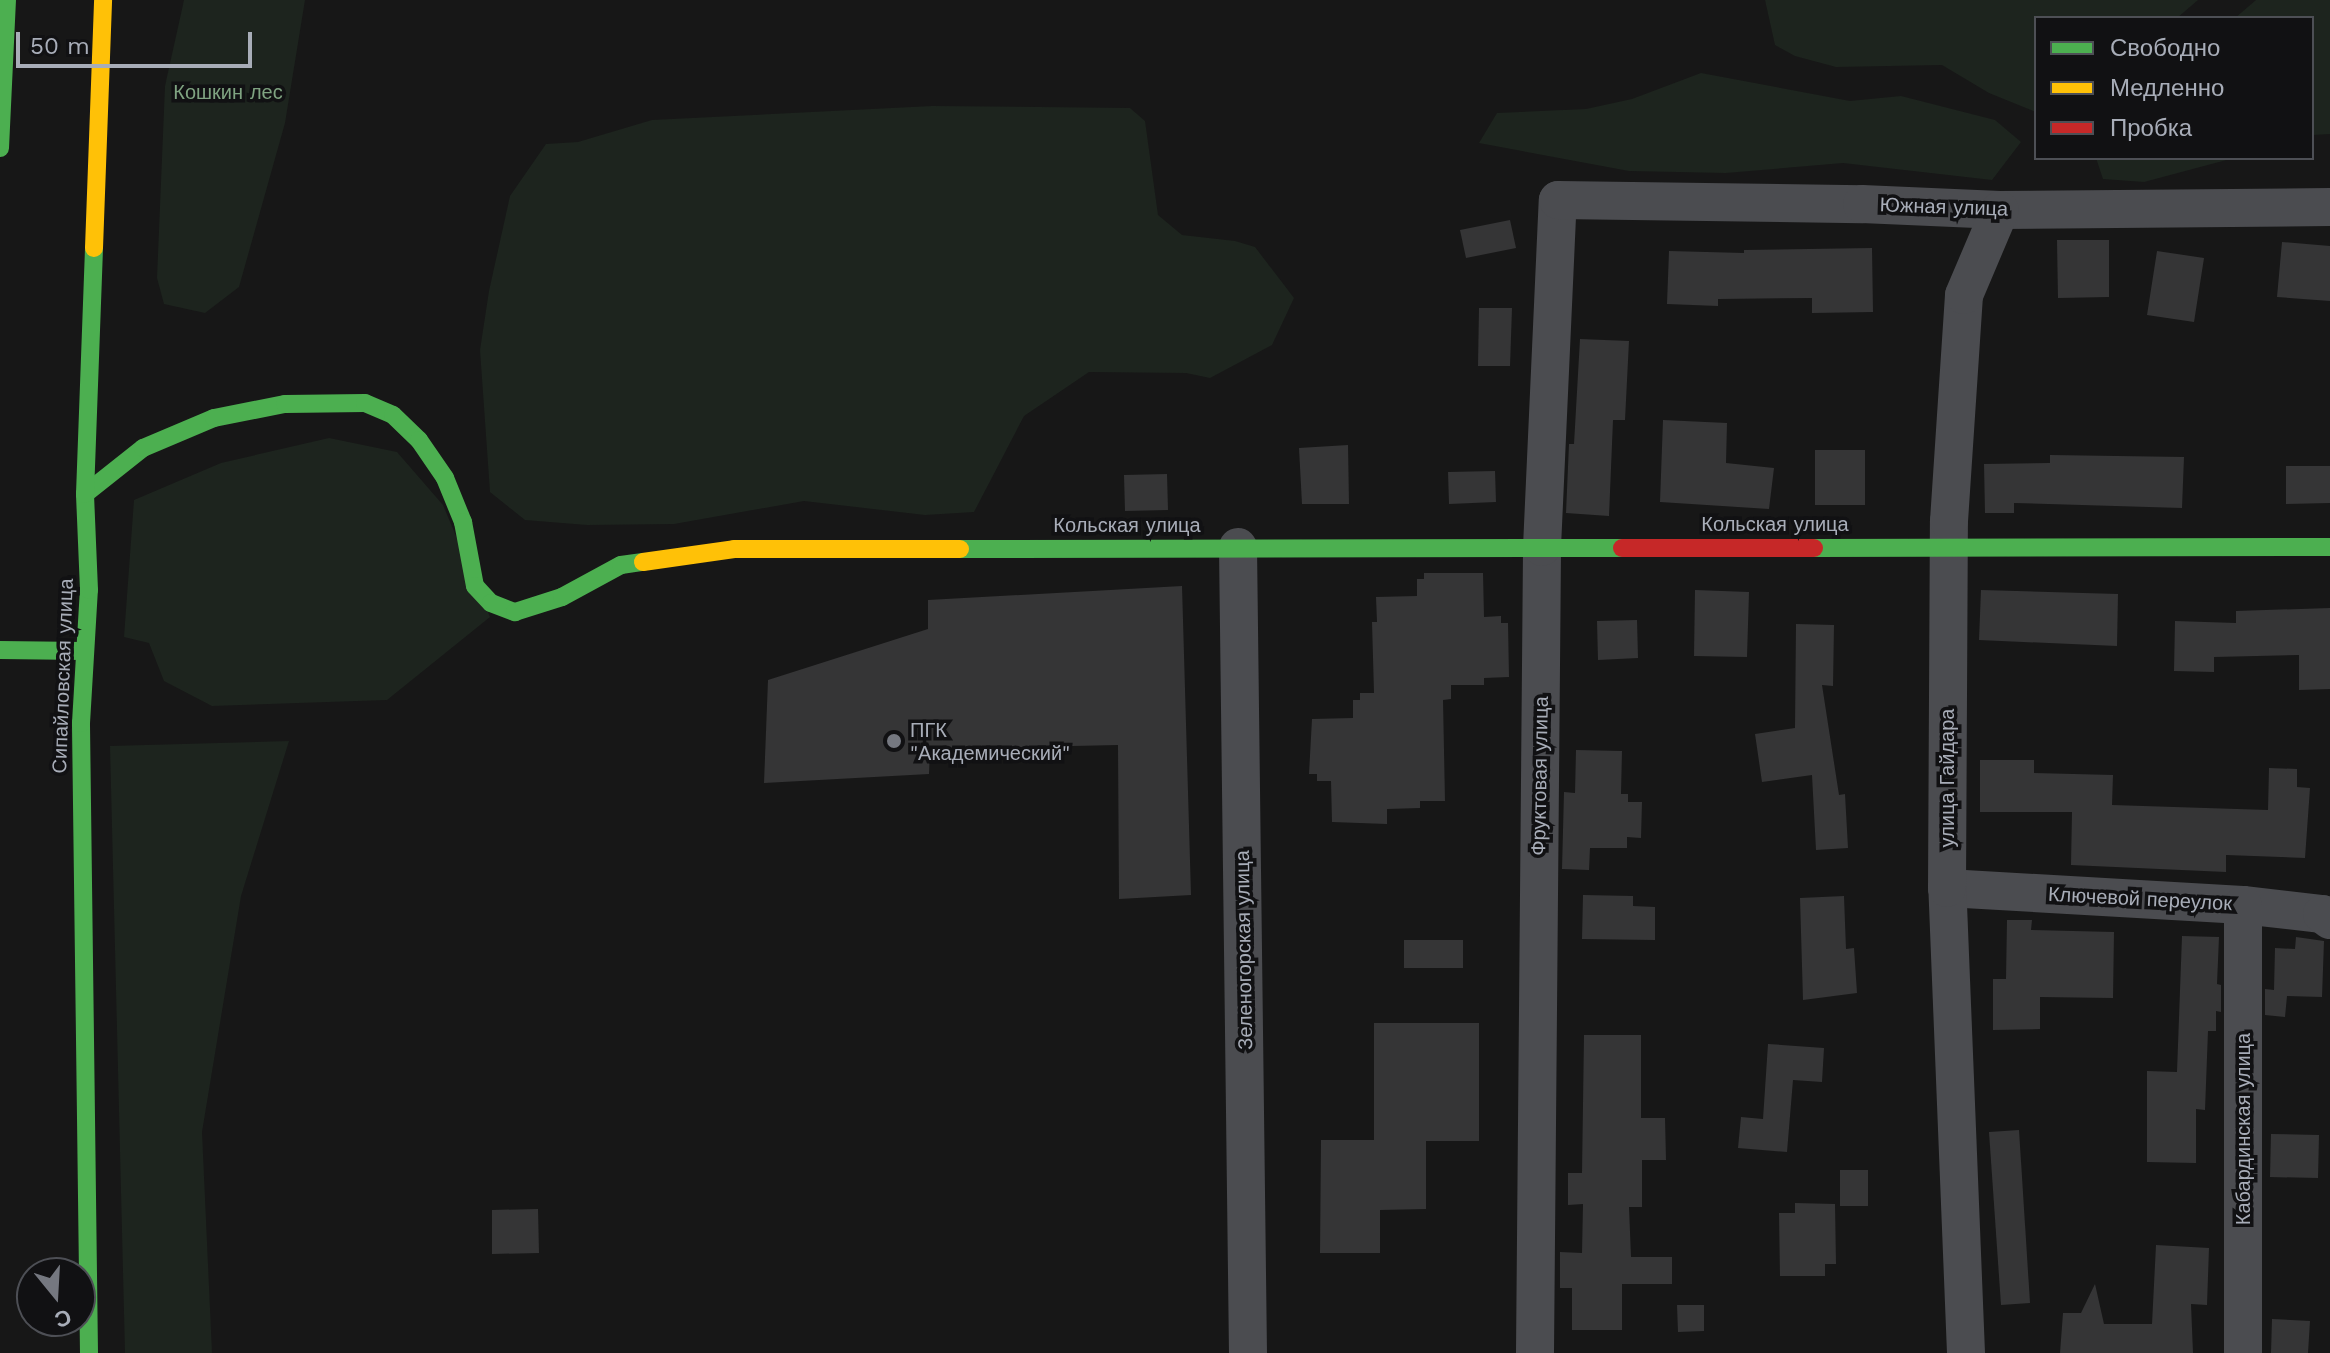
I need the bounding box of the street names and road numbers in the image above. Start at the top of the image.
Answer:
street label: Южная улица [1879,193,2009,221]
street label: Кольская улица [1701,512,1849,536]
street label: Кольская улица [1053,513,1201,537]
street label: Сипайловская улица [48,578,78,774]
street label: Фруктовая улица [1527,696,1553,856]
street label: улица Гайдара [1935,709,1959,847]
street label: Зеленогорская улица [1230,850,1258,1050]
street label: Ключевой переулок [2047,882,2233,916]
street label: Кабардинская улица [2231,1033,2255,1225]

